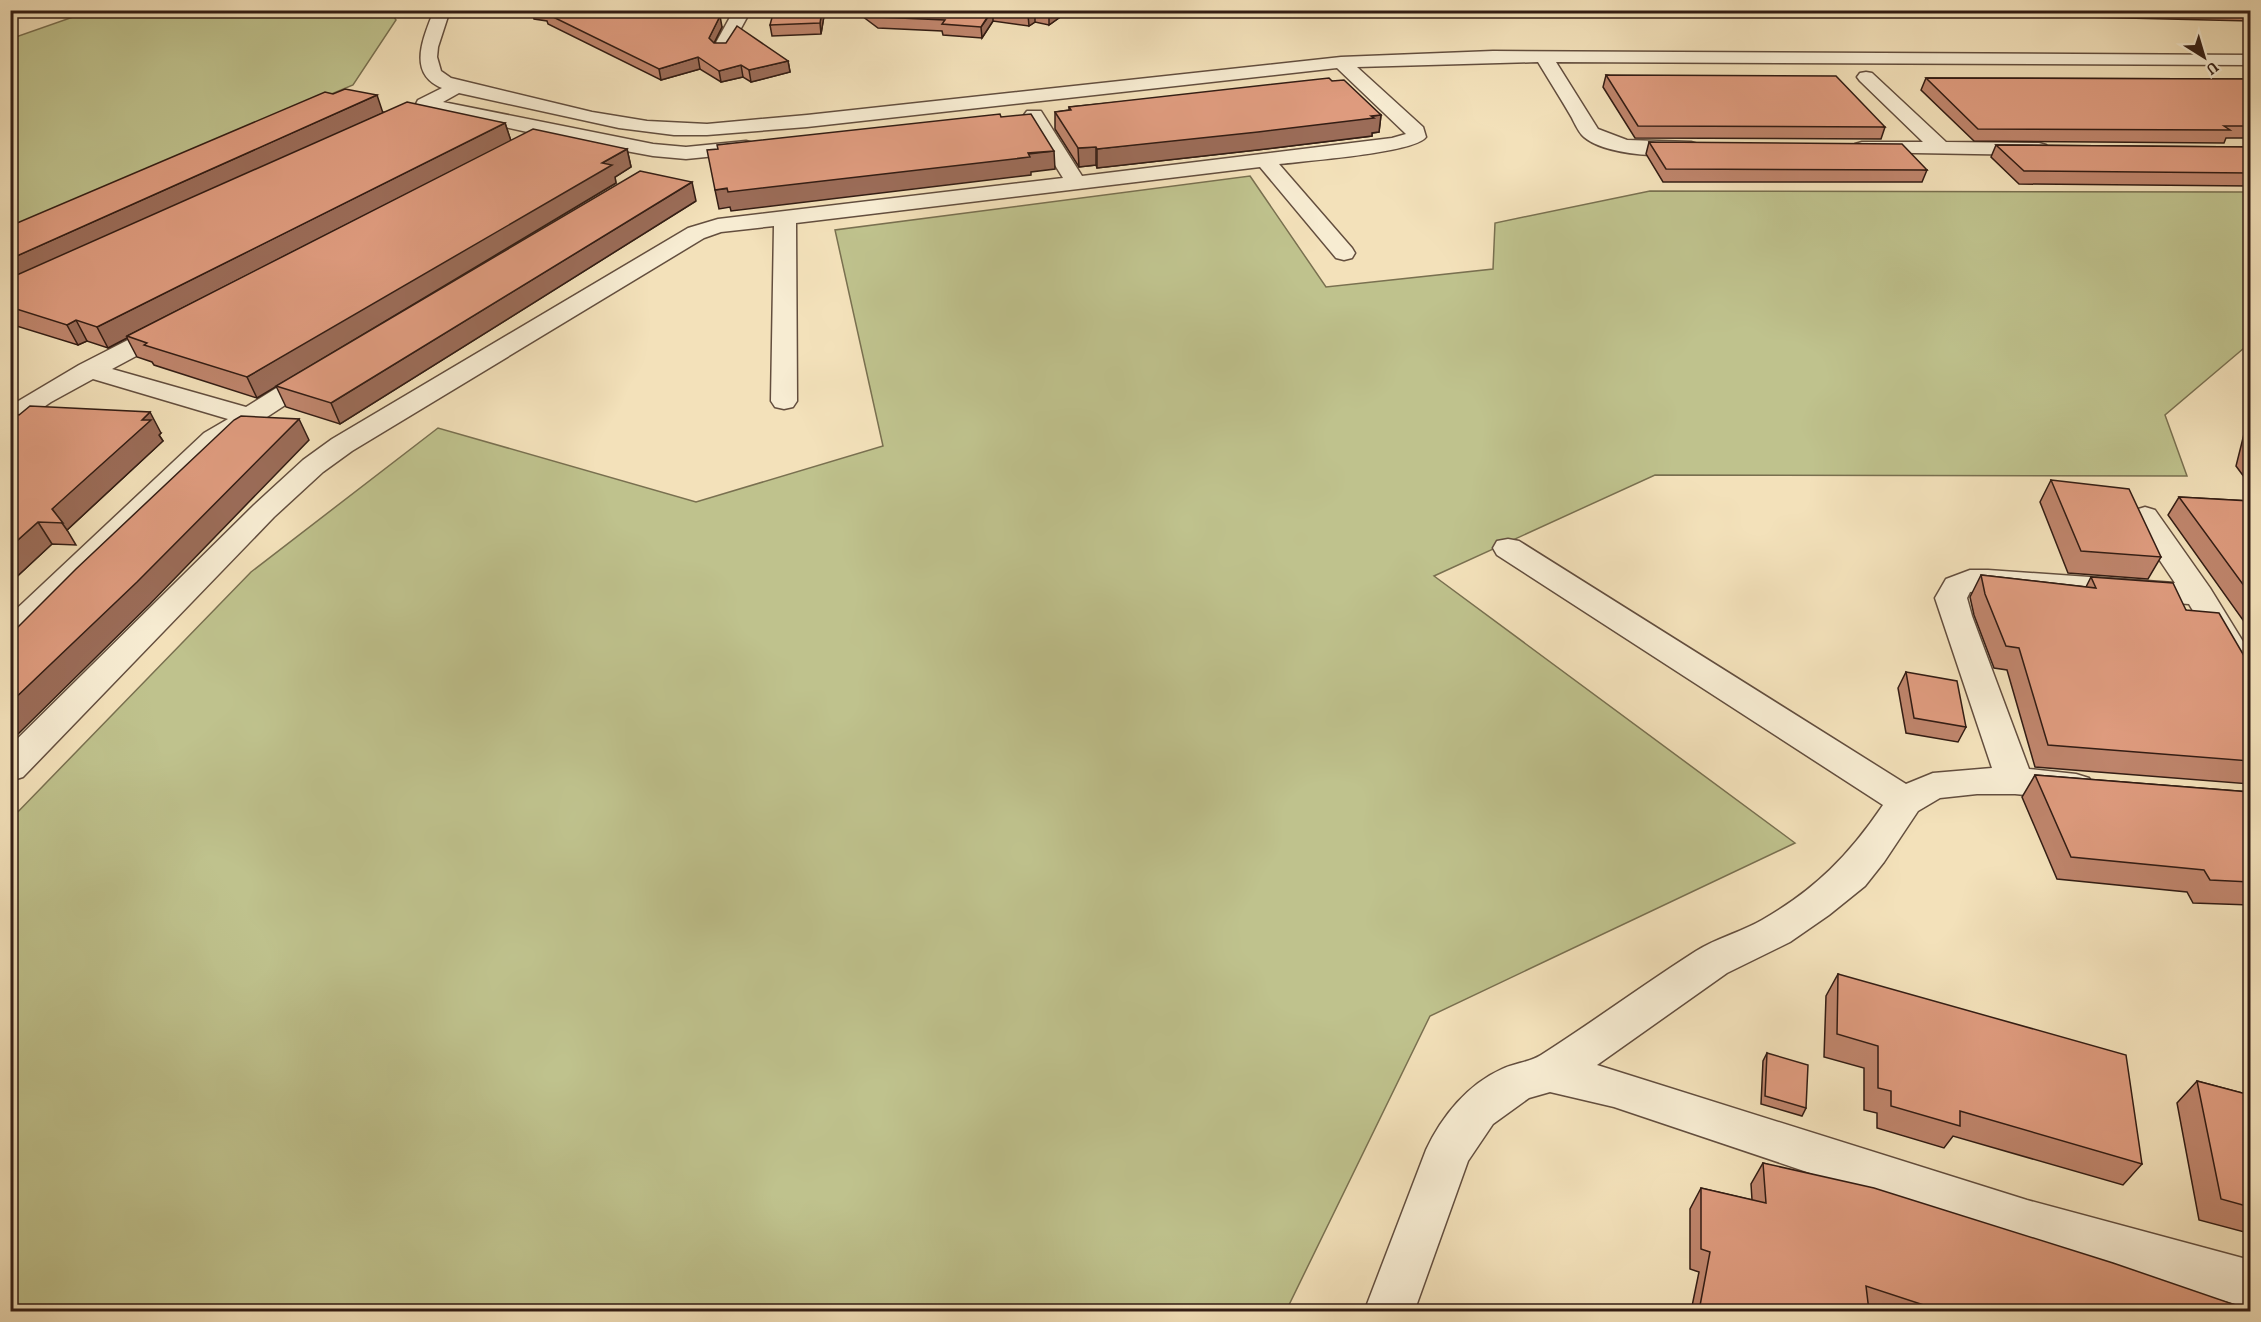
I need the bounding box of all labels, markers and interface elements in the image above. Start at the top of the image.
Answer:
north arrow [2174,27,2234,87]
text: U [2201,56,2223,80]

